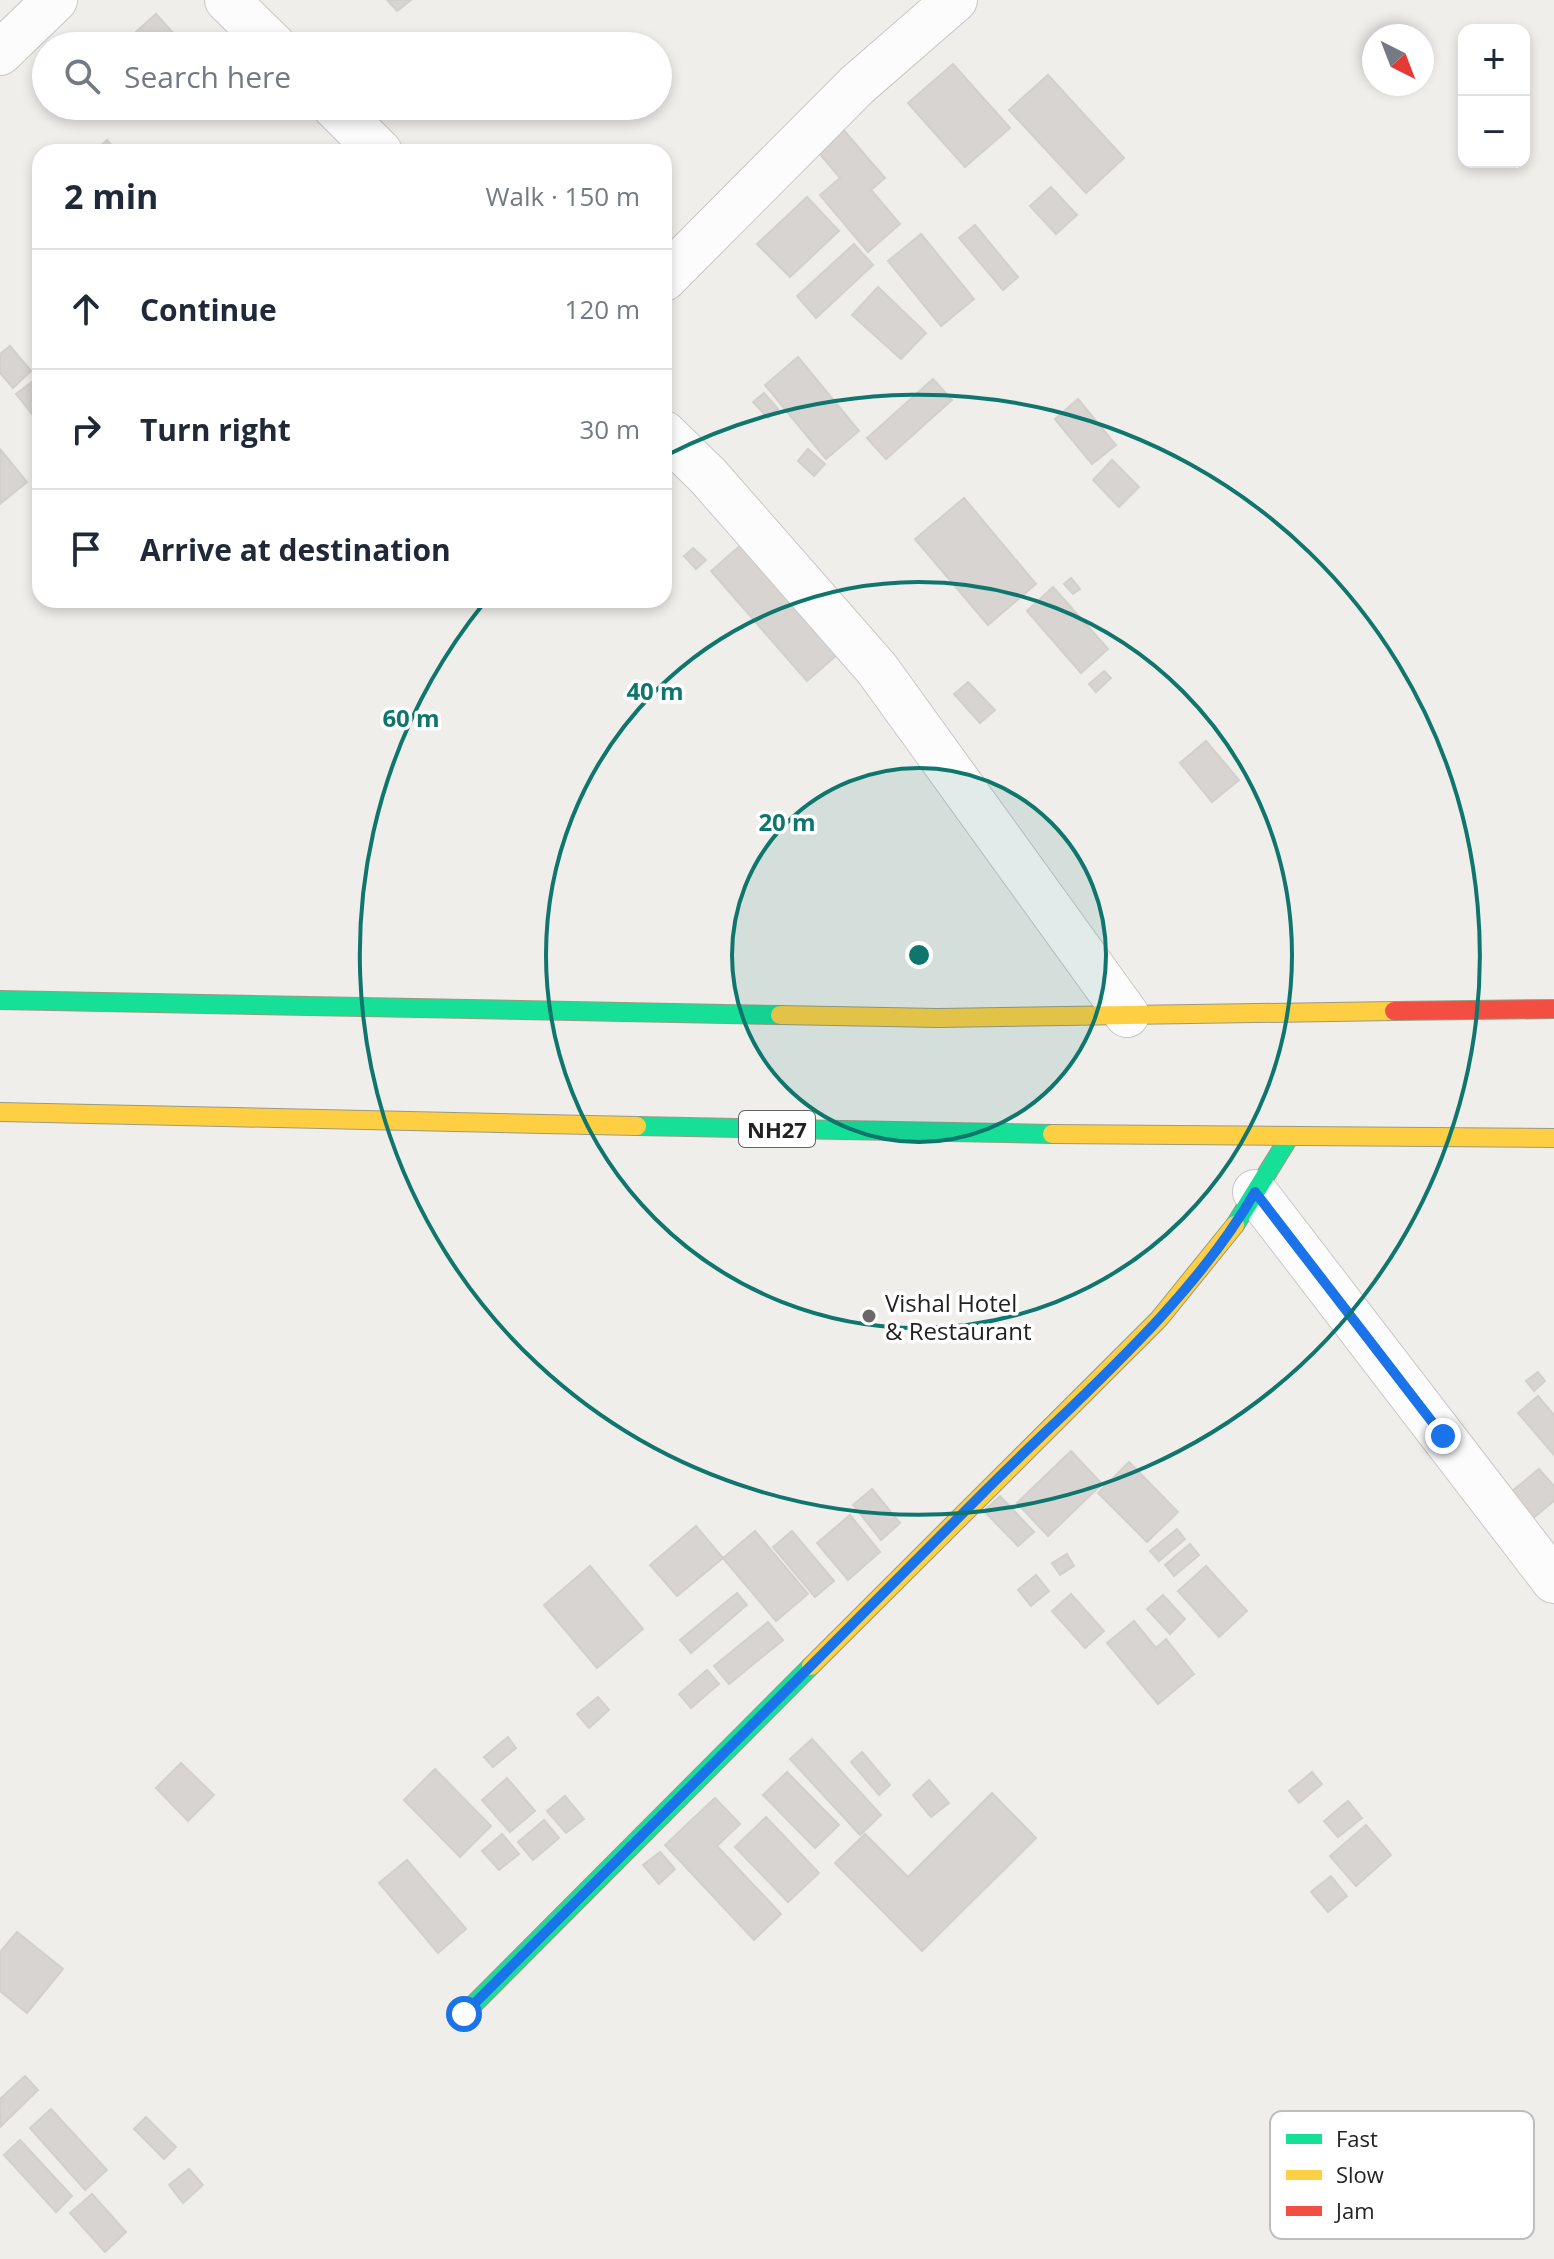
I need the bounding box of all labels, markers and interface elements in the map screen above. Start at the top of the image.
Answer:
north arrow [1362,24,1434,96]
map controls [1458,24,1530,168]
button: + [1458,24,1530,96]
search box [32,32,672,120]
icon: search [60,54,104,98]
text: Search here [124,56,291,97]
button: − [1458,96,1530,168]
text: 2 min [64,173,158,219]
text: Walk · 150 m [486,178,640,214]
icon: ahead [64,287,108,331]
text: Continue [140,289,277,330]
text: 120 m [565,291,640,327]
icon: right [64,407,108,451]
text: Turn right [140,409,291,450]
text: 30 m [579,411,640,447]
icon: arrive [64,527,108,571]
text: Arrive at destination [140,529,451,570]
text: 40 m [626,674,684,707]
text: 60 m [382,701,440,734]
text: 20 m [758,805,816,838]
centre of rings [905,941,933,969]
road number: NH27 [739,1111,815,1147]
place label: Vishal Hotel & Restaurant [885,1286,1031,1347]
marker: Vishal Hotel & Restaurant [860,1307,878,1325]
route end [1425,1418,1461,1454]
route start [446,1996,482,2032]
legend [1270,2111,1534,2239]
text: Fast [1336,2123,1378,2153]
text: Slow [1336,2159,1384,2189]
text: Jam [1334,2195,1375,2225]

